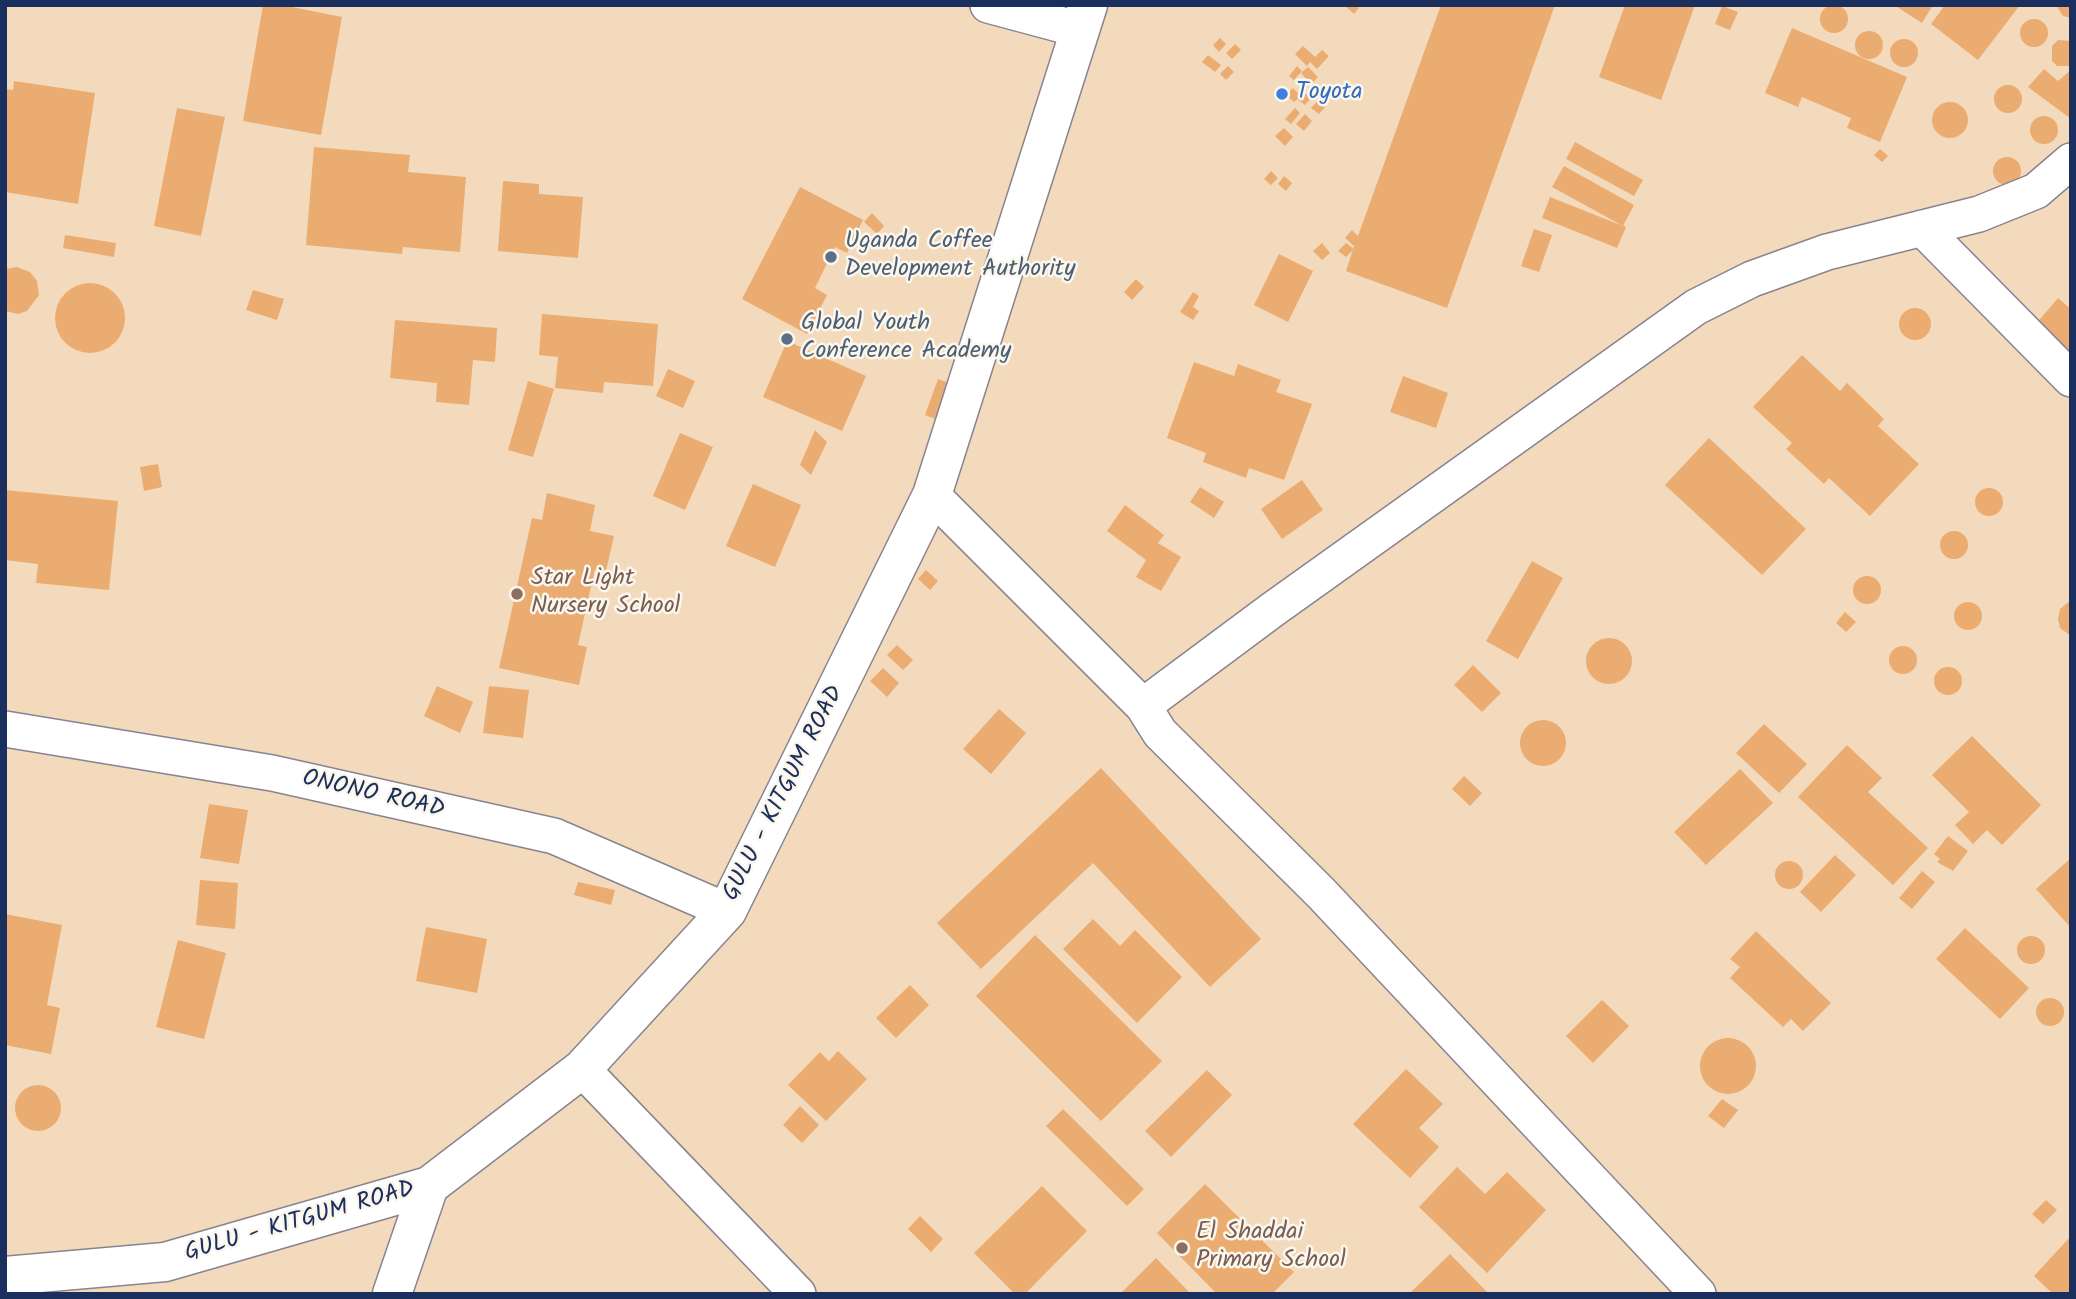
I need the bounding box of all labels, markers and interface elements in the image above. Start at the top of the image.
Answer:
place label: Toyota [1296,80,1362,108]
marker: Toyota [1274,86,1290,102]
place label: Uganda Coffee Development Authority [845,229,1075,285]
marker: Uganda Coffee Development Authority [823,249,839,265]
place label: Global Youth Conference Academy [801,311,1011,367]
marker: Global Youth Conference Academy [779,331,795,347]
place label: Star Light Nursery School [531,566,680,622]
marker: Star Light Nursery School [509,586,525,602]
street label: GULU - KITGUM ROAD [718,682,852,906]
street label: ONONO ROAD [299,766,447,826]
street label: GULU - KITGUM ROAD [182,1176,418,1270]
place label: El Shaddai Primary School [1196,1220,1346,1276]
marker: El Shaddai Primary School [1174,1240,1190,1256]

